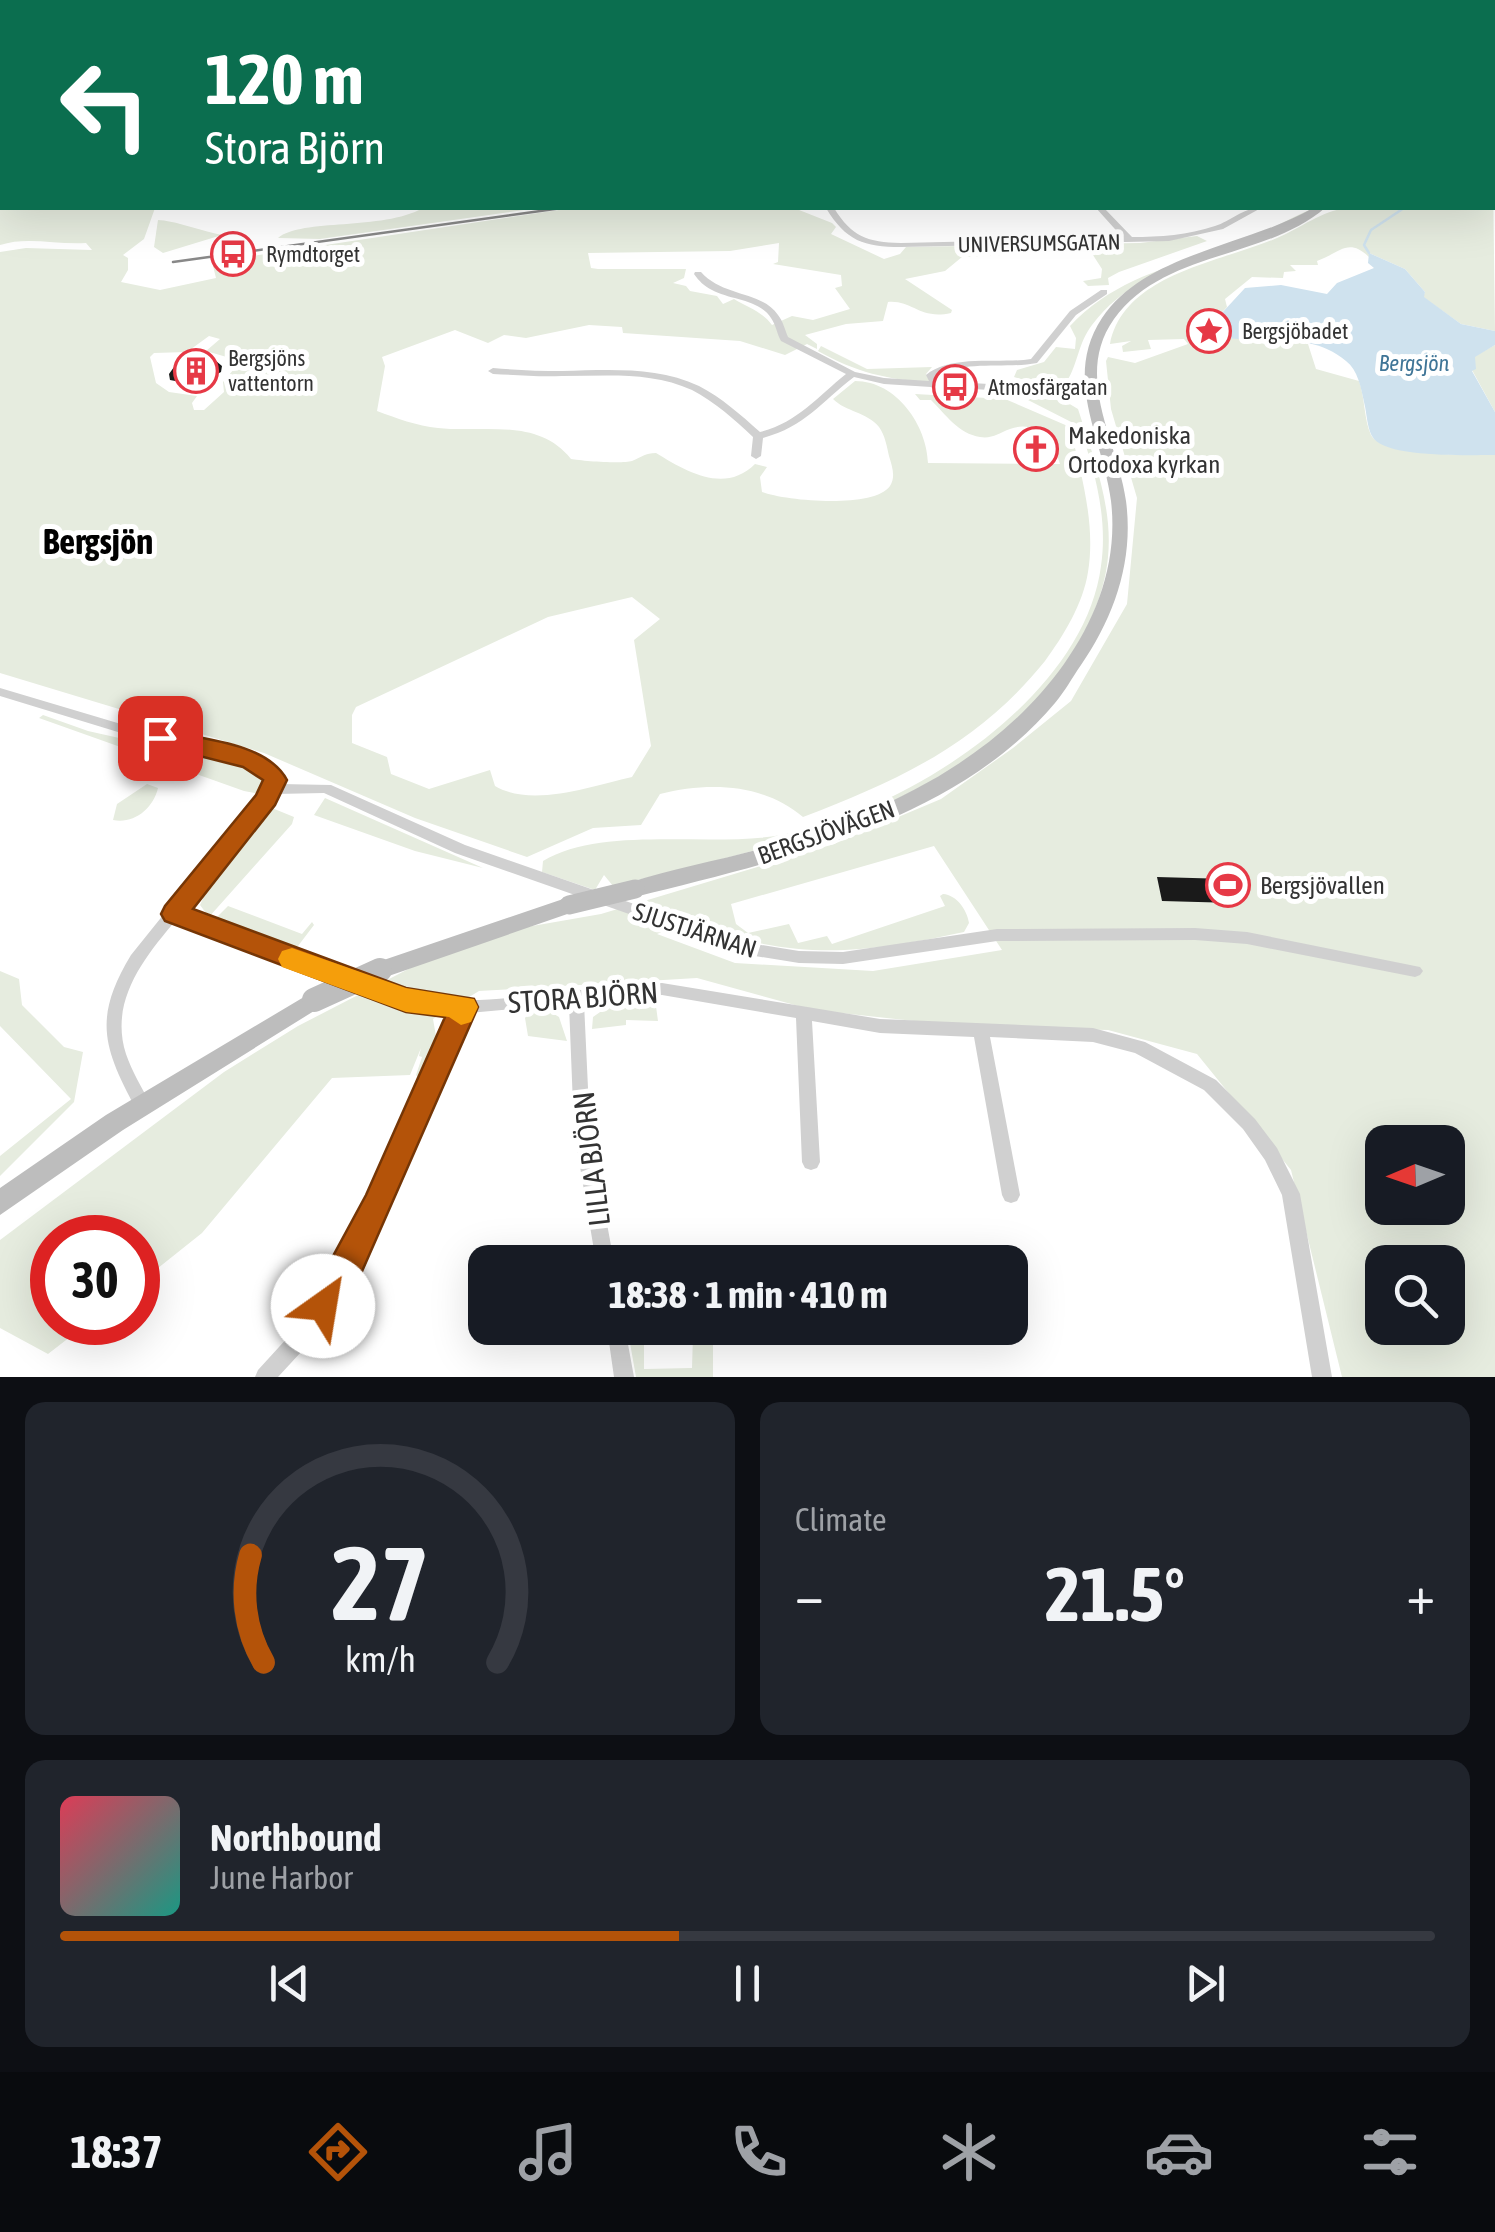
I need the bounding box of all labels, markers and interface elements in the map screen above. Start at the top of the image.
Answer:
text: 120 m [205,39,364,119]
icon: left [40,40,170,170]
text: Stora Björn [205,122,385,174]
street label: UNIVERSUMSGATAN [957,229,1121,257]
bus stop icon: Rymdtorget [210,231,256,277]
place label: Rymdtorget [266,241,360,267]
place icon: Bergsjöbadet [1186,308,1232,354]
place label: Bergsjöbadet [1242,318,1348,344]
place label: Bergsjöns vattentorn [228,345,314,396]
building icon: Bergsjöns vattentorn [173,348,219,394]
water label: Bergsjön [1379,350,1450,376]
bus stop icon: Atmosfärgatan [932,364,978,410]
place label: Atmosfärgatan [988,374,1108,400]
place label: Makedoniska Ortodoxa kyrkan [1068,421,1220,478]
church icon: Makedoniska Ortodoxa kyrkan [1013,426,1059,472]
district label: Bergsjön [43,521,153,561]
pin [118,696,203,781]
icon: arrive [133,711,188,766]
street label: BERGSJÖVÄGEN [754,794,898,870]
sports icon: Bergsjövallen [1205,862,1251,908]
place label: Bergsjövallen [1260,871,1385,899]
street label: SJUSTJÄRNAN [630,897,760,963]
street label: STORA BJÖRN [507,975,659,1019]
street label: LILLA BJÖRN [566,1090,616,1228]
north arrow [1365,1125,1465,1225]
map controls [1365,1125,1465,1345]
speed limit sign: 30 [30,1215,160,1345]
button: search [1365,1245,1465,1345]
position arrow [271,1254,375,1358]
text: 18:38 · 1 min · 410 m [608,1273,888,1316]
text: Climate [795,1501,887,1538]
text: 27 [331,1523,429,1642]
text: 21.5° [1045,1551,1185,1637]
text: − [795,1563,824,1626]
text: + [1406,1563,1435,1626]
text: km/h [345,1639,415,1680]
text: Northbound [210,1816,381,1859]
text: June Harbor [210,1859,353,1896]
icon: previous [262,1956,317,2011]
icon: pause [720,1956,775,2011]
icon: next [1178,1956,1233,2011]
icon: directions [303,2117,373,2187]
icon: music [513,2117,583,2187]
icon: phone [724,2117,794,2187]
icon: climate [934,2117,1004,2187]
icon: car [1144,2117,1214,2187]
icon: filters [1355,2117,1425,2187]
text: 18:37 [70,2126,163,2178]

